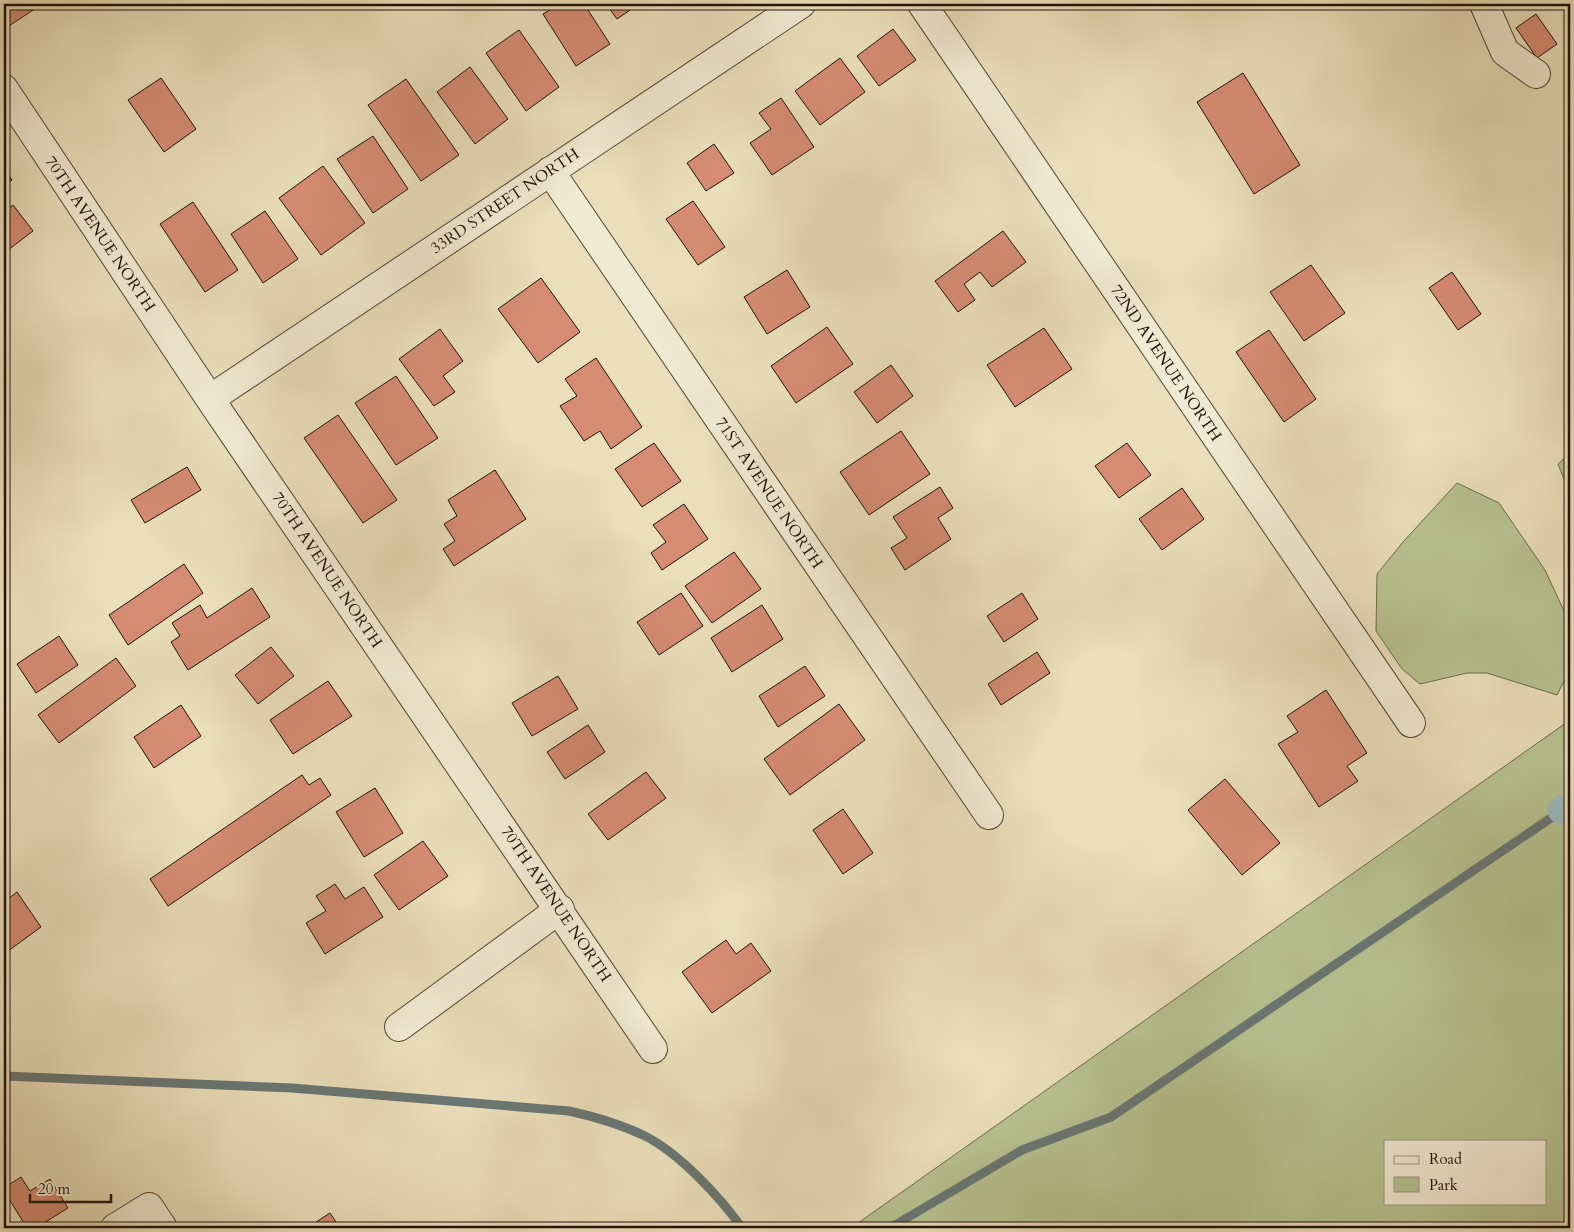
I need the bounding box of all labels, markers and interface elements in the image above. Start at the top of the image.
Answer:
street label: 33RD STREET NORTH [426,143,584,259]
street label: 70TH AVENUE NORTH [40,152,160,316]
street label: 72ND AVENUE NORTH [1105,280,1227,446]
street label: 71ST AVENUE NORTH [710,413,828,573]
street label: 70TH AVENUE NORTH [267,488,387,652]
street label: 70TH AVENUE NORTH [496,822,616,986]
legend [1384,1140,1546,1204]
text: Road [1429,1149,1462,1169]
scale bar [30,1172,111,1204]
text: Park [1429,1175,1458,1195]
text: 20 m [38,1179,70,1199]

